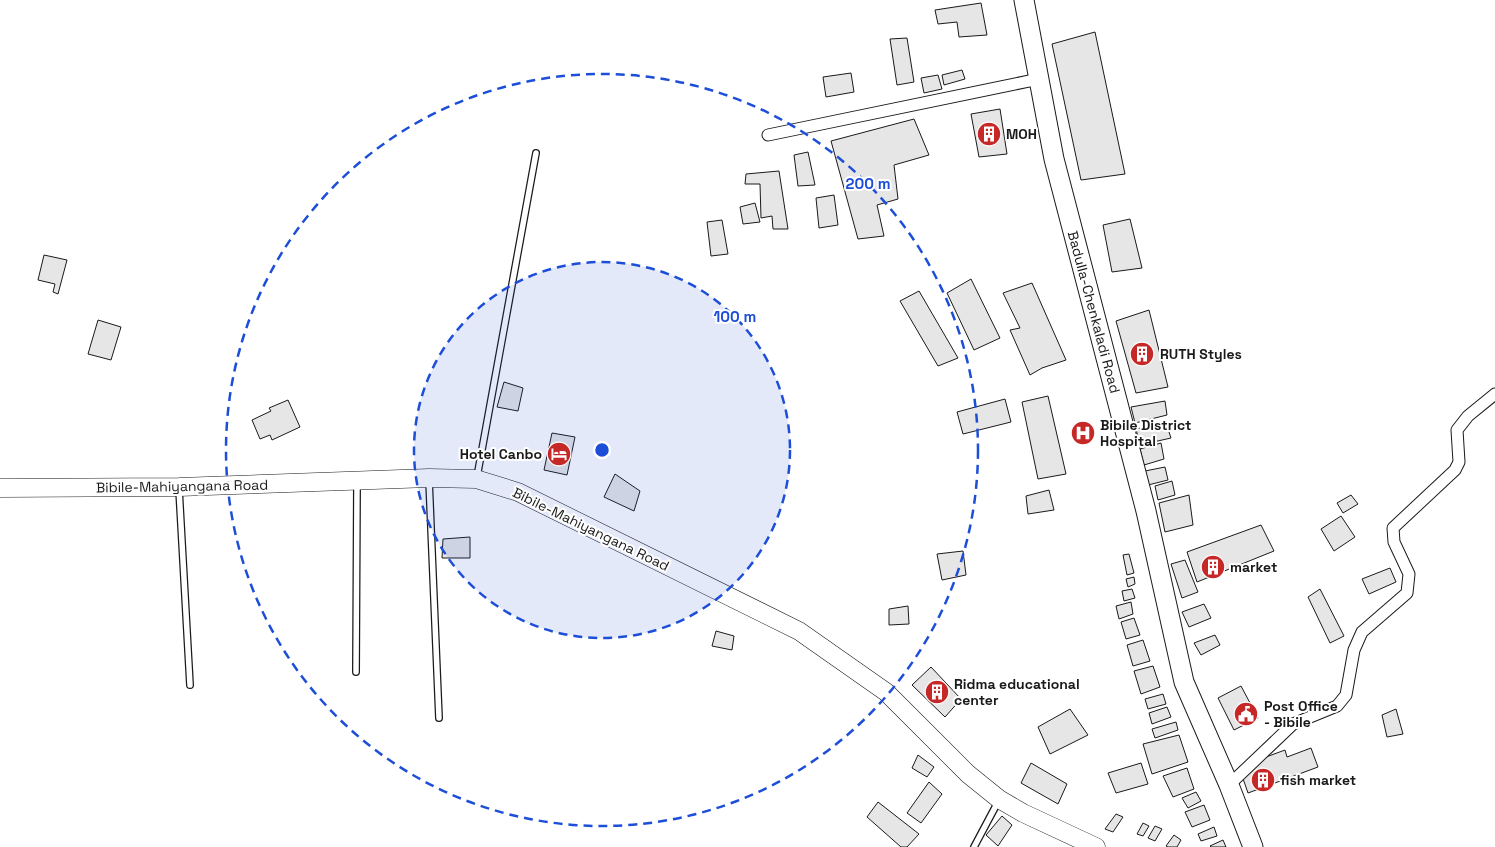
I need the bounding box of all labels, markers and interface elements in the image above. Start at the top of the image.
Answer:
building icon: MOH [976,121,1002,147]
place label: MOH [1006,125,1037,143]
text: 200 m [846,174,890,193]
street label: Badulla-Chenkaladi Road [1064,229,1124,395]
text: 100 m [714,307,756,326]
building icon: RUTH Styles [1129,341,1155,367]
place label: RUTH Styles [1160,345,1242,363]
place label: Bibile District Hospital [1100,416,1191,450]
hospital icon: Bibile District Hospital [1070,420,1096,446]
hotel icon: Hotel Canbo [546,441,572,467]
centre of rings [593,441,611,459]
place label: Hotel Canbo [460,445,542,463]
street label: Bibile-Mahiyangana Road [96,475,268,497]
street label: Bibile-Mahiyangana Road [510,483,672,575]
building icon: market [1200,554,1226,580]
place label: market [1230,558,1277,576]
place label: Ridma educational center [954,675,1080,709]
building icon: Ridma educational center [924,679,950,705]
place label: Post Office - Bibile [1264,697,1338,731]
public building icon: Post Office - Bibile [1233,701,1259,727]
building icon: fish market [1250,767,1276,793]
place label: fish market [1280,771,1356,789]

